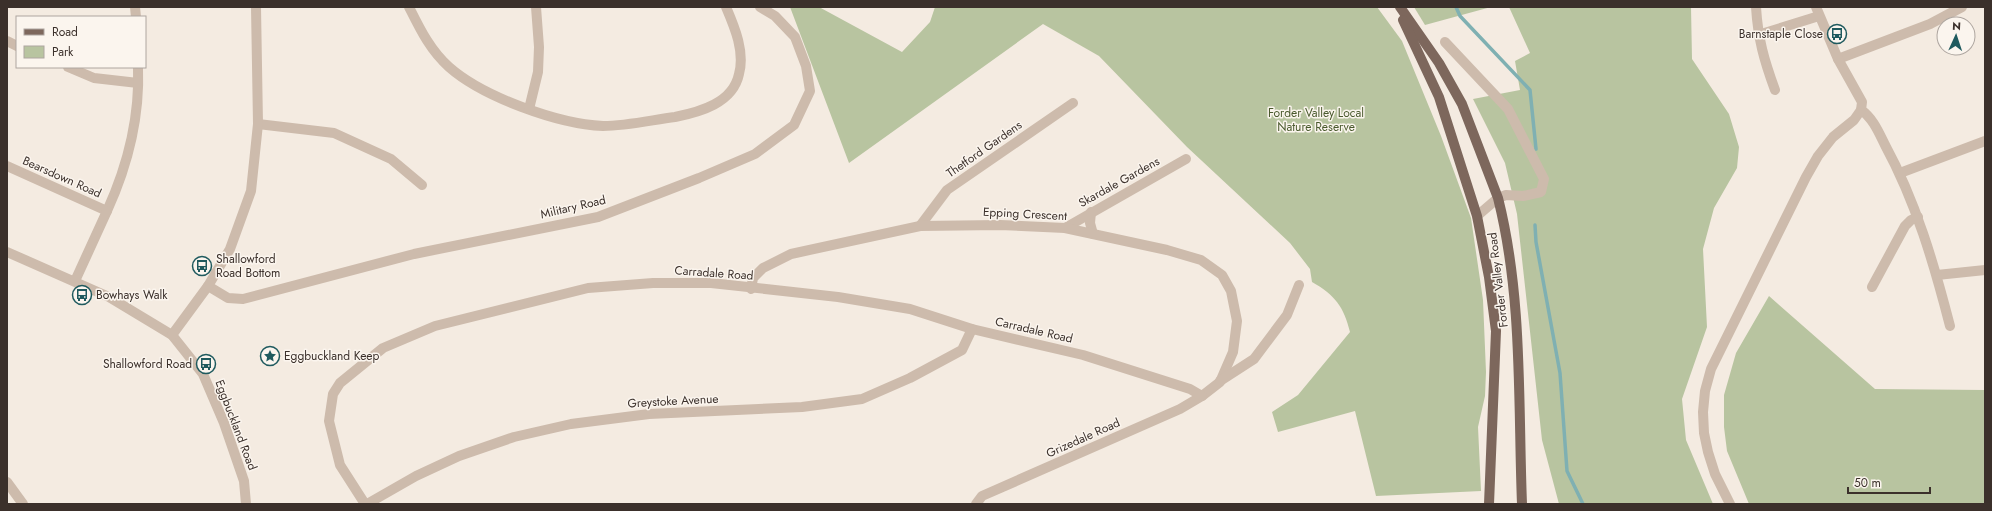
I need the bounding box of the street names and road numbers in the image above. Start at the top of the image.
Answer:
street label: Thetford Gardens [942,116,1026,182]
street label: Bearsdown Road [20,152,104,202]
street label: Skardale Gardens [1075,152,1163,212]
street label: Military Road [539,191,607,223]
street label: Epping Crescent [982,203,1068,225]
street label: Forder Valley Road [1483,231,1513,329]
street label: Carradale Road [674,261,754,285]
street label: Carradale Road [993,312,1075,348]
street label: Eggbuckland Road [210,377,262,473]
street label: Greystoke Avenue [627,390,719,412]
street label: Grizedale Road [1043,414,1123,462]

